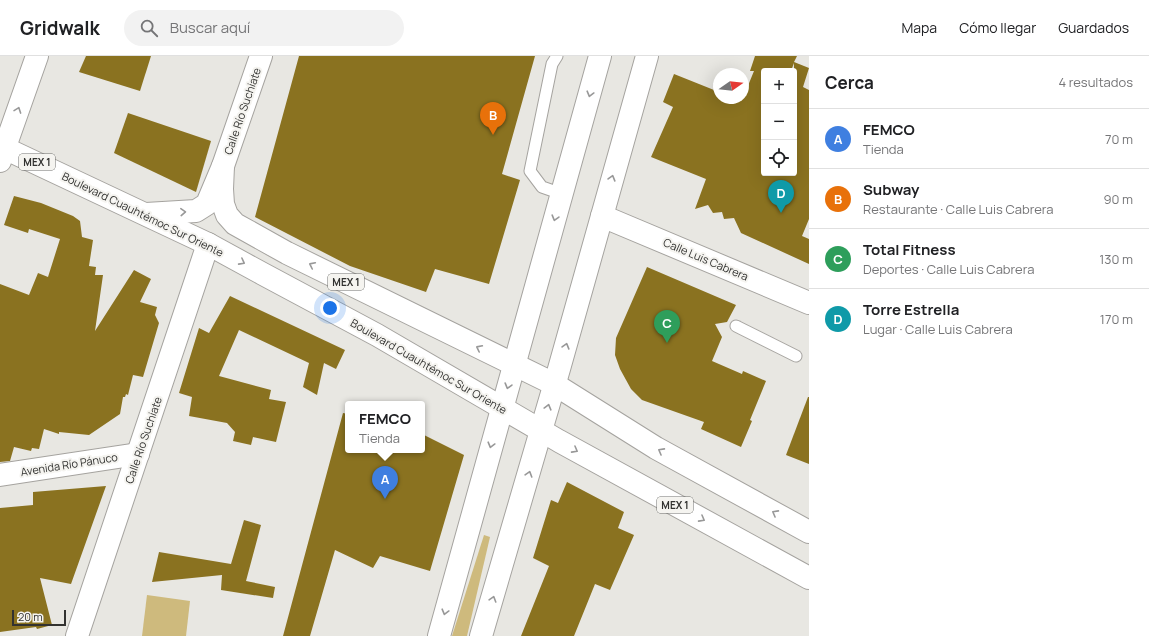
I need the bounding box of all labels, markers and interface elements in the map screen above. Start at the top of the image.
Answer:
search box [124,10,404,46]
text: Gridwalk [20,15,100,41]
icon: search [138,17,160,39]
text: Buscar aquí [170,17,250,38]
text: Mapa [902,18,937,37]
text: Cómo llegar [959,18,1036,37]
text: Guardados [1058,18,1129,37]
street label: Calle Río Suchiate [220,65,264,157]
north arrow [713,68,749,104]
map controls [761,68,797,176]
button: + [761,68,797,104]
text: Cerca [825,71,874,94]
text: 4 resultados [1058,73,1133,91]
one-way arrow [586,90,595,97]
pin: B [480,102,506,135]
button: − [761,104,797,140]
one-way arrow [13,107,21,114]
text: FEMCO [863,119,915,140]
text: A [834,130,842,148]
text: 70 m [1105,130,1133,148]
button: locate [761,140,797,176]
text: Tienda [863,140,904,158]
road number: MEX 1 [19,154,55,170]
street label: Boulevard Cuauhtémoc Sur Oriente [60,168,227,260]
one-way arrow [607,175,616,182]
text: Subway [863,179,919,200]
pin: D [768,180,794,213]
text: B [834,190,842,208]
text: 90 m [1103,190,1133,208]
text: Restaurante · Calle Luis Cabrera [863,200,1053,218]
one-way arrow [180,207,186,216]
one-way arrow [551,214,560,221]
street label: Calle Luis Cabrera [661,234,751,284]
text: Total Fitness [863,239,956,260]
text: C [833,250,843,268]
text: 130 m [1099,250,1133,268]
one-way arrow [238,258,245,265]
text: Deportes · Calle Luis Cabrera [863,260,1034,278]
one-way arrow [309,262,316,270]
road number: MEX 1 [328,274,364,290]
your location [320,298,340,318]
text: Torre Estrella [863,299,959,320]
pin: C [654,310,680,343]
text: D [833,310,843,328]
text: 170 m [1100,310,1133,328]
street label: Boulevard Cuauhtémoc Sur Oriente [348,315,510,417]
text: Lugar · Calle Luis Cabrera [863,320,1013,338]
one-way arrow [561,343,569,350]
one-way arrow [475,345,483,353]
one-way arrow [504,382,513,389]
street label: Calle Río Suchiate [121,394,165,486]
popup [345,401,425,453]
one-way arrow [543,404,552,411]
text: FEMCO [359,408,411,429]
text: Tienda [359,429,400,447]
one-way arrow [487,442,496,449]
one-way arrow [571,445,579,452]
one-way arrow [658,448,665,455]
street label: Avenida Río Pánuco [19,449,119,479]
pin: A [372,466,398,499]
one-way arrow [524,470,533,477]
road number: MEX 1 [657,497,693,513]
one-way arrow [772,511,779,518]
one-way arrow [697,515,705,522]
one-way arrow [488,595,497,602]
scale bar [12,608,66,627]
one-way arrow [441,608,450,615]
text: 20 m [18,609,43,624]

